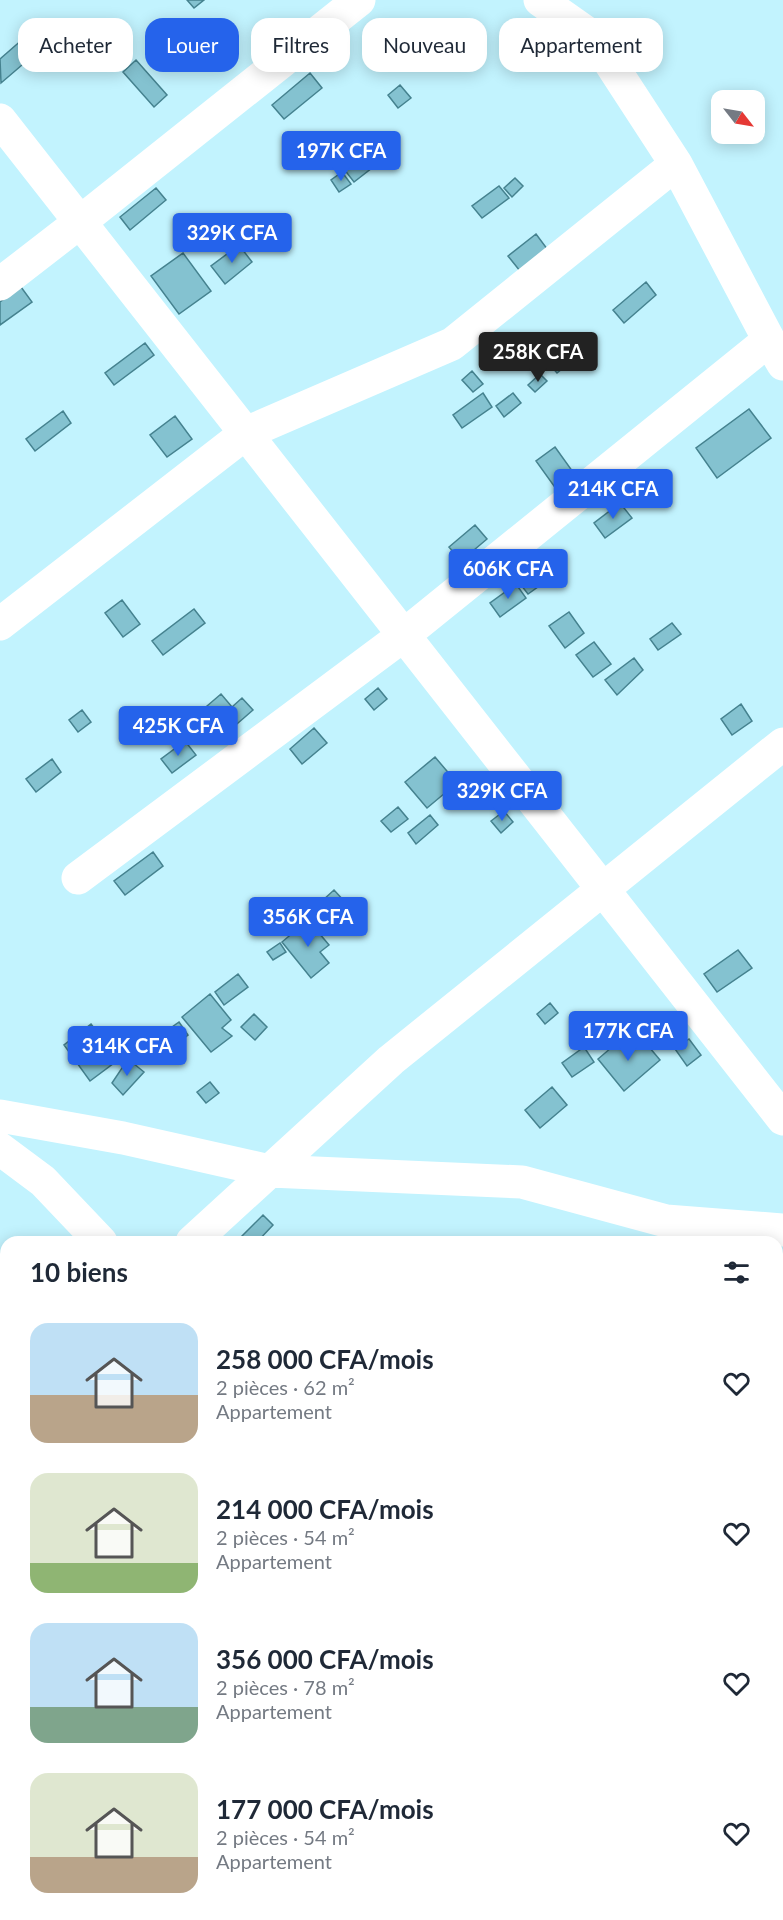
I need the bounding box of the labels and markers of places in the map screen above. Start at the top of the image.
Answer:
pin: 197K CFA [279,131,403,182]
pin: 329K CFA [170,213,294,264]
pin: 258K CFA [476,332,600,383]
pin: 214K CFA [551,469,675,520]
pin: 606K CFA [446,549,570,600]
pin: 425K CFA [116,706,240,757]
pin: 329K CFA [440,771,564,822]
pin: 356K CFA [246,897,370,948]
pin: 177K CFA [566,1011,690,1062]
pin: 314K CFA [65,1026,189,1077]

